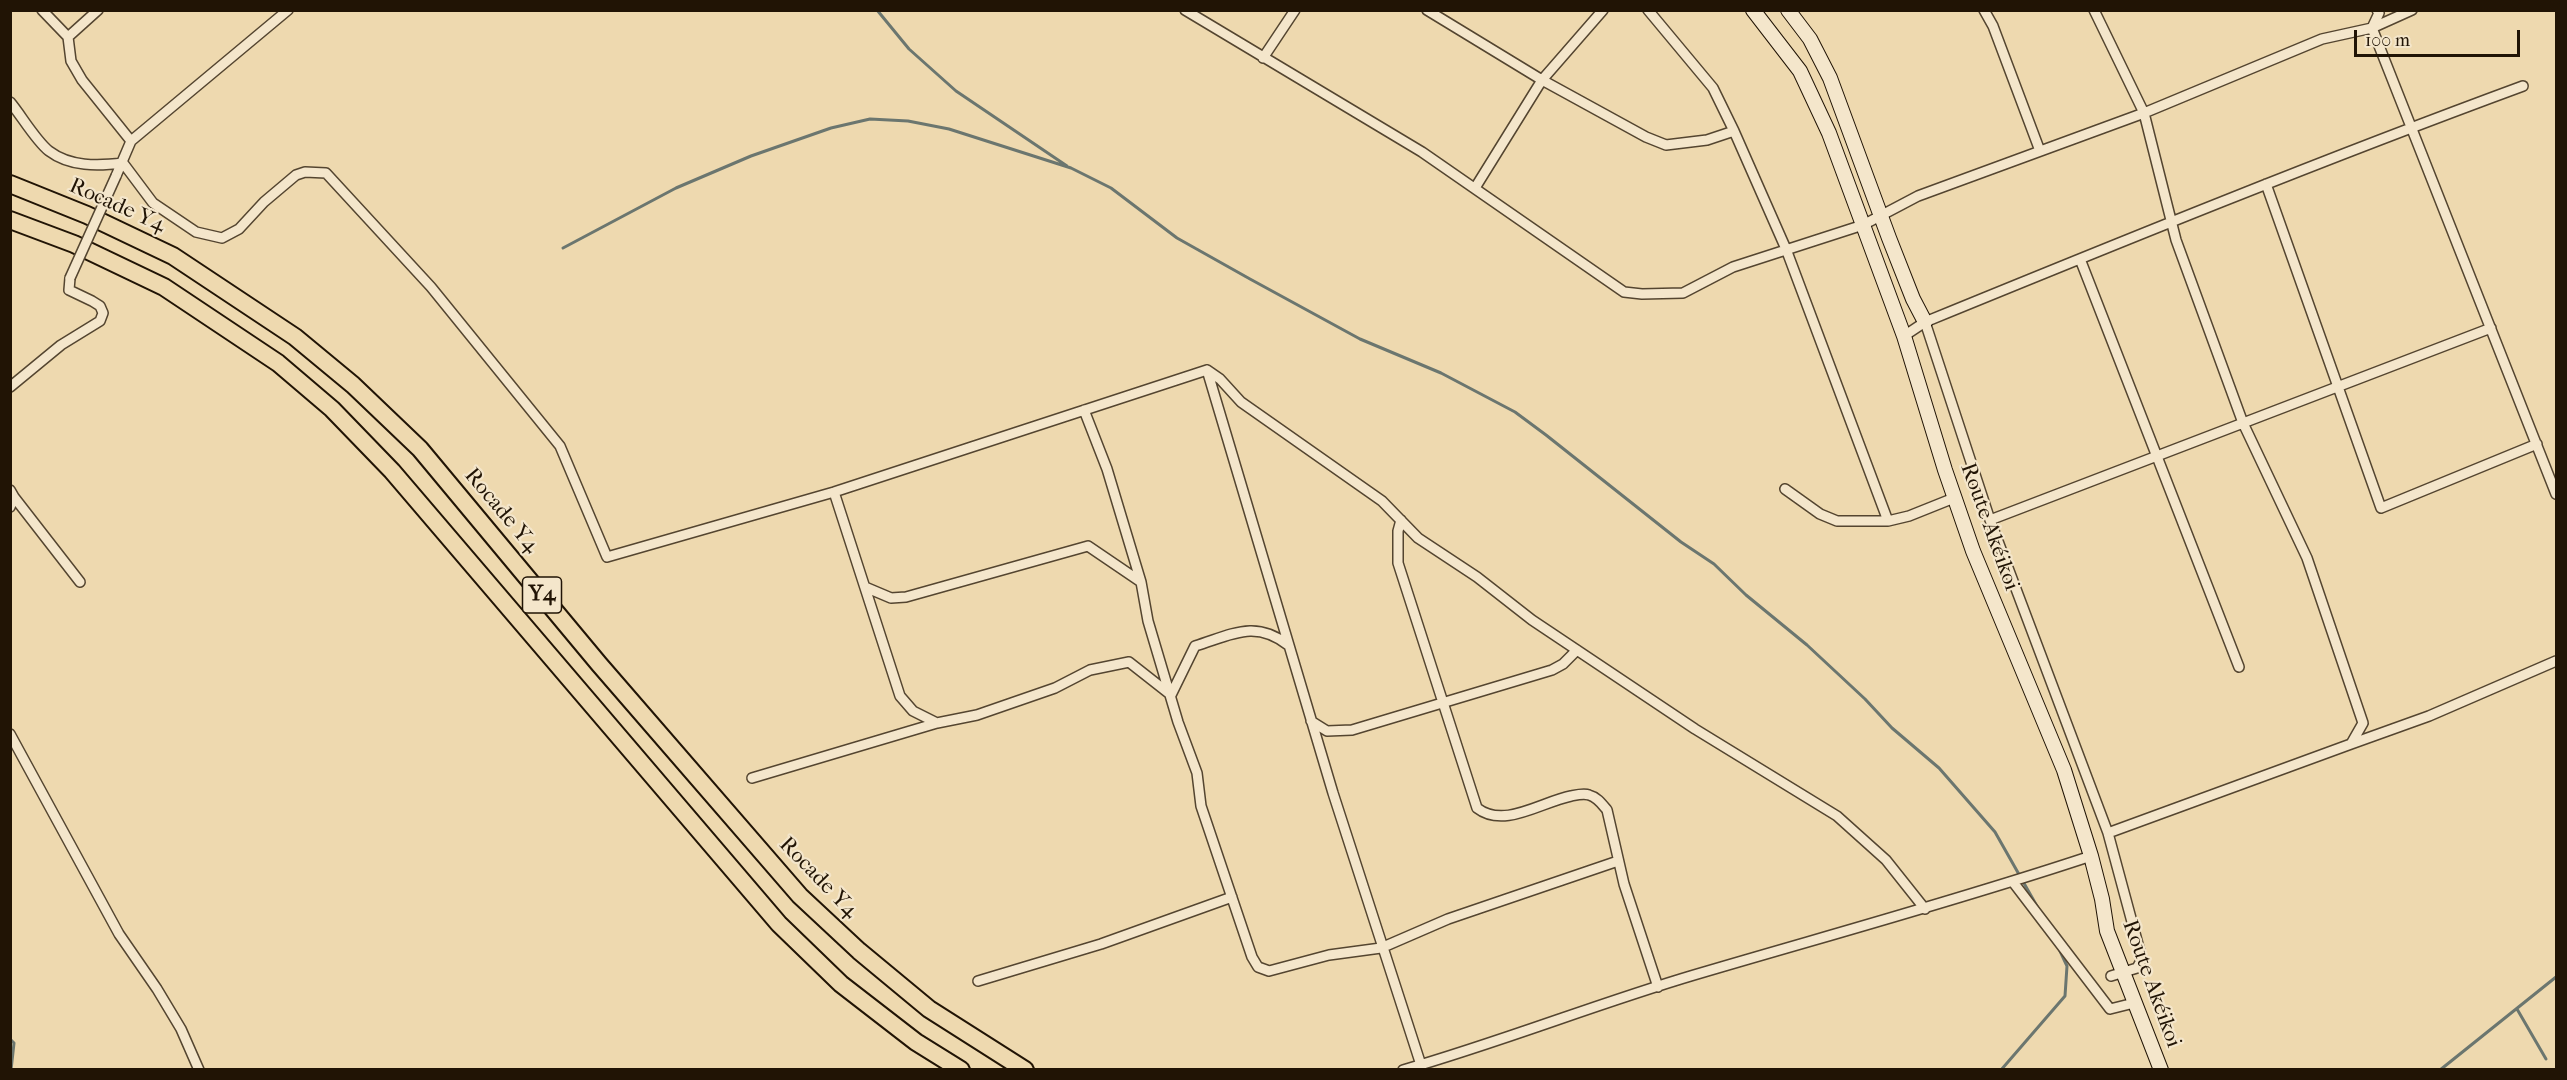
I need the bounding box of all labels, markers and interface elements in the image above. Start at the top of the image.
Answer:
scale bar [2357,18,2524,56]
text: 100 m [2365,30,2410,51]
street label: Rocade Y4 [65,173,169,239]
street label: Route Akéikoi [1954,460,2024,594]
street label: Rocade Y4 [458,463,544,559]
road number: Y4 [522,577,562,613]
street label: Rocade Y4 [773,832,863,924]
street label: Route Akéikoi [2116,917,2186,1051]

